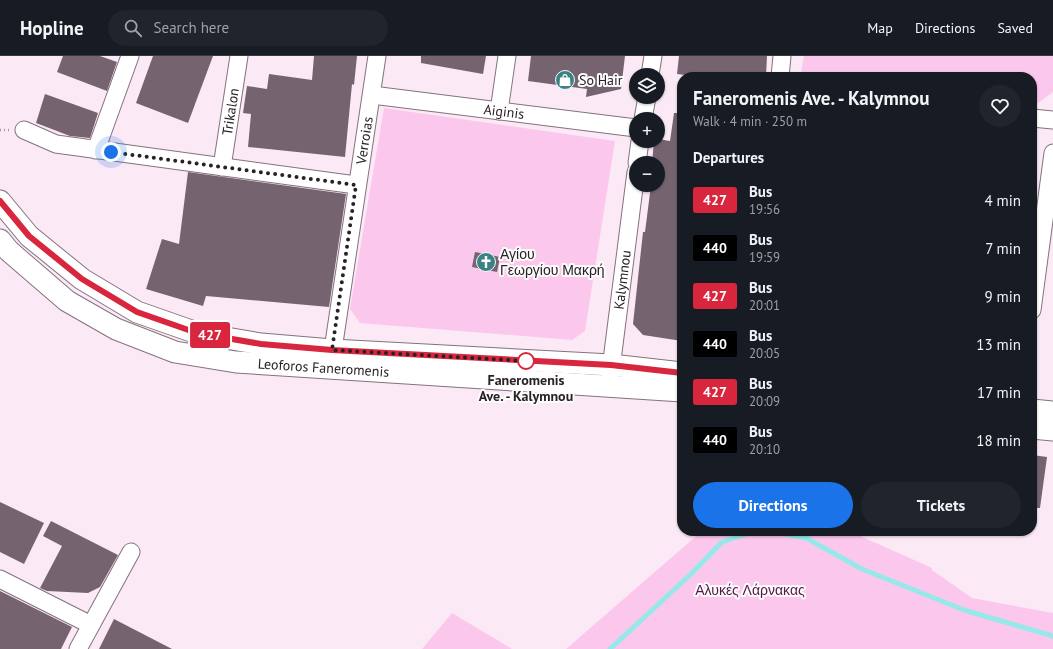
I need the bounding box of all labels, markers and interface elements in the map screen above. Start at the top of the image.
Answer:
search box [108,10,388,46]
text: Hopline [20,16,84,40]
icon: search [122,17,144,39]
text: Search here [154,18,229,37]
text: Map [867,19,893,37]
text: Directions [915,19,975,37]
text: Saved [997,19,1033,37]
map controls [629,68,665,192]
button: layers [629,68,665,104]
shop icon: So Hair [554,69,576,91]
place label: So Hair [579,71,623,89]
button: heart [979,85,1021,127]
text: Faneromenis Ave. - Kalymnou [693,86,930,110]
street label: Trikalon [218,87,243,137]
street label: Aiginis [483,100,525,123]
button: + [629,112,665,148]
text: Walk · 4 min · 250 m [693,113,807,130]
street label: Verroias [352,115,377,167]
your location [101,142,121,162]
text: Departures [693,148,764,167]
button: − [629,156,665,192]
text: Bus [749,182,772,201]
text: 427 [703,191,727,209]
text: 4 min [984,191,1021,210]
text: 19:56 [749,201,780,218]
text: Bus [749,230,772,249]
text: 440 [703,239,727,257]
text: 7 min [985,239,1021,258]
place label: Αγίου Γεωργίου Μακρή [500,245,605,279]
street label: Kalymnou [610,249,635,311]
text: 19:59 [749,249,780,266]
church icon: Αγίου Γεωργίου Μακρή [475,251,497,273]
text: Bus [749,278,772,297]
text: 427 [703,287,727,305]
text: 9 min [984,287,1021,306]
text: 20:01 [749,297,780,314]
line badge: 427 [187,322,233,348]
text: 427 [198,326,222,344]
text: Bus [749,326,772,345]
text: 440 [703,335,727,353]
text: 13 min [976,335,1021,354]
text: 20:05 [749,345,780,362]
marker: Faneromenis Ave. - Kalymnou [517,352,535,370]
street label: Leoforos Faneromenis [257,354,390,381]
place label: Faneromenis Ave. - Kalymnou [479,371,573,405]
text: Bus [749,374,772,393]
text: 427 [703,383,727,401]
text: 17 min [977,383,1021,402]
text: 20:09 [749,393,780,410]
text: Bus [749,422,772,441]
text: 440 [703,431,727,449]
text: 18 min [976,431,1021,450]
text: 20:10 [749,441,780,458]
button: Directions [693,482,853,528]
button: Tickets [861,482,1021,528]
park label: Αλυκές Λάρνακας [695,581,805,599]

